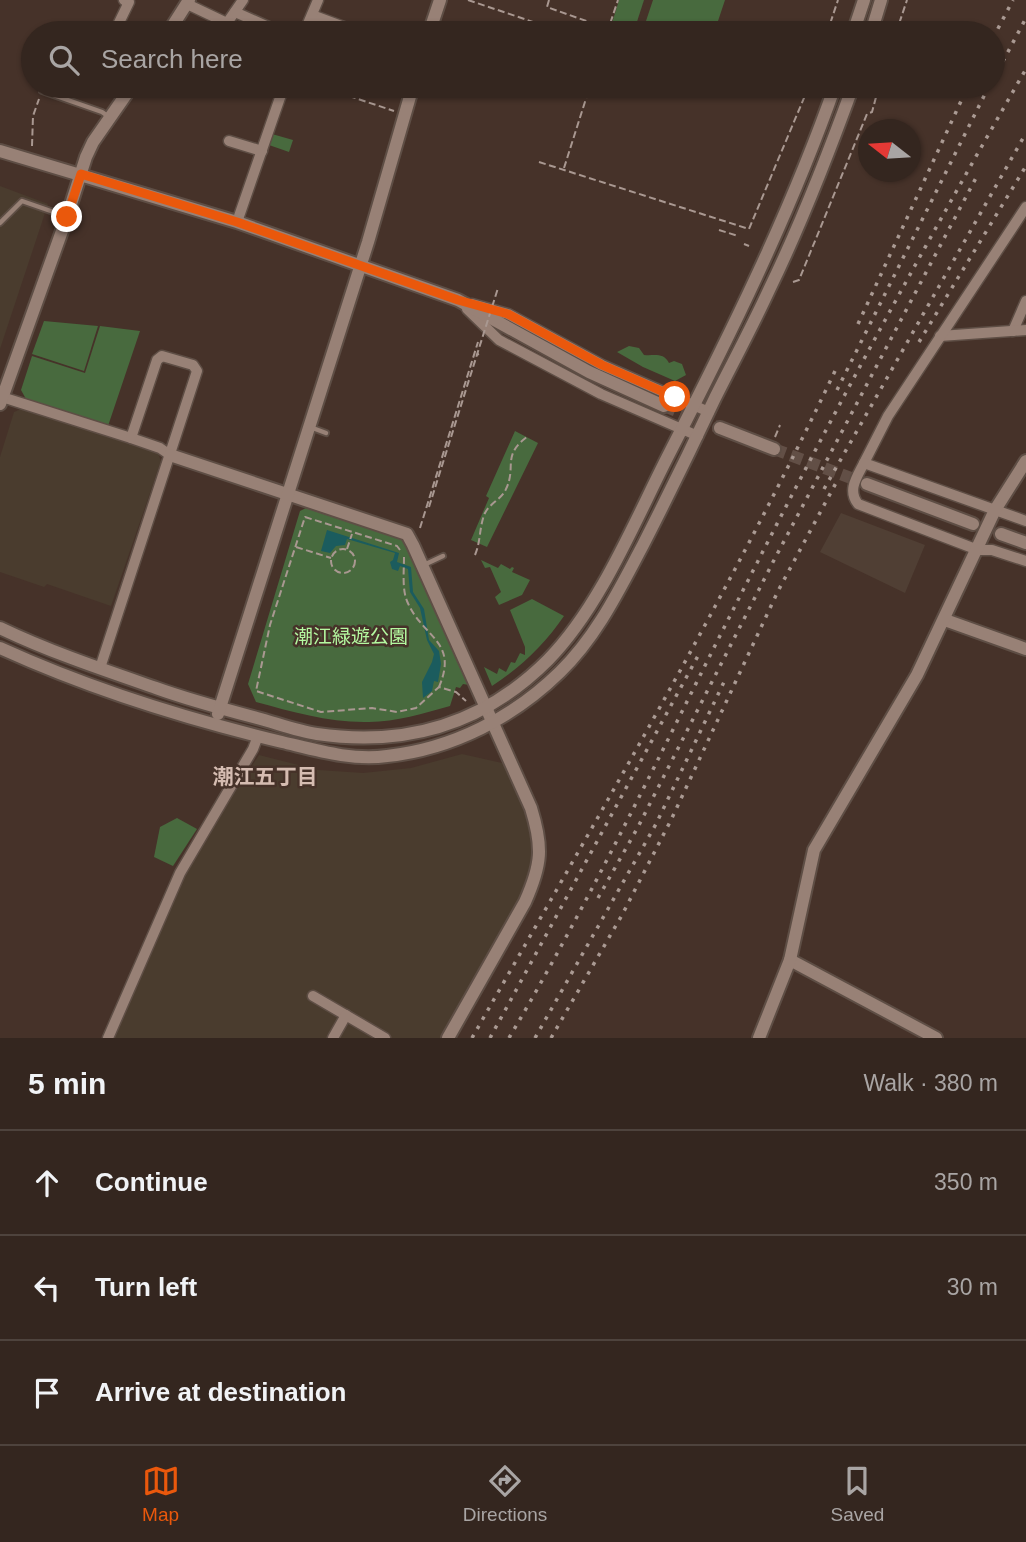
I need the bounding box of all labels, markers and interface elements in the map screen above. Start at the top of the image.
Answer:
search box [21,21,1005,98]
icon: search [45,41,83,79]
text: Search here [101,44,243,74]
north arrow [858,119,921,182]
route end [51,201,82,232]
route start [659,381,690,412]
park label: 潮江緑遊公園 [294,626,408,647]
district label: 潮江五丁目 [213,765,318,788]
text: 5 min [28,1067,106,1100]
text: Walk · 380 m [863,1070,998,1096]
icon: ahead [28,1164,66,1202]
text: Continue [95,1167,208,1197]
text: 350 m [934,1169,998,1195]
icon: left [28,1269,66,1307]
text: Turn left [95,1272,197,1302]
text: 30 m [947,1274,998,1300]
icon: arrive [28,1374,66,1412]
text: Arrive at destination [95,1377,346,1407]
tab: Map [142,1462,180,1526]
tab: Directions [463,1462,547,1526]
tab: Saved [830,1462,884,1526]

